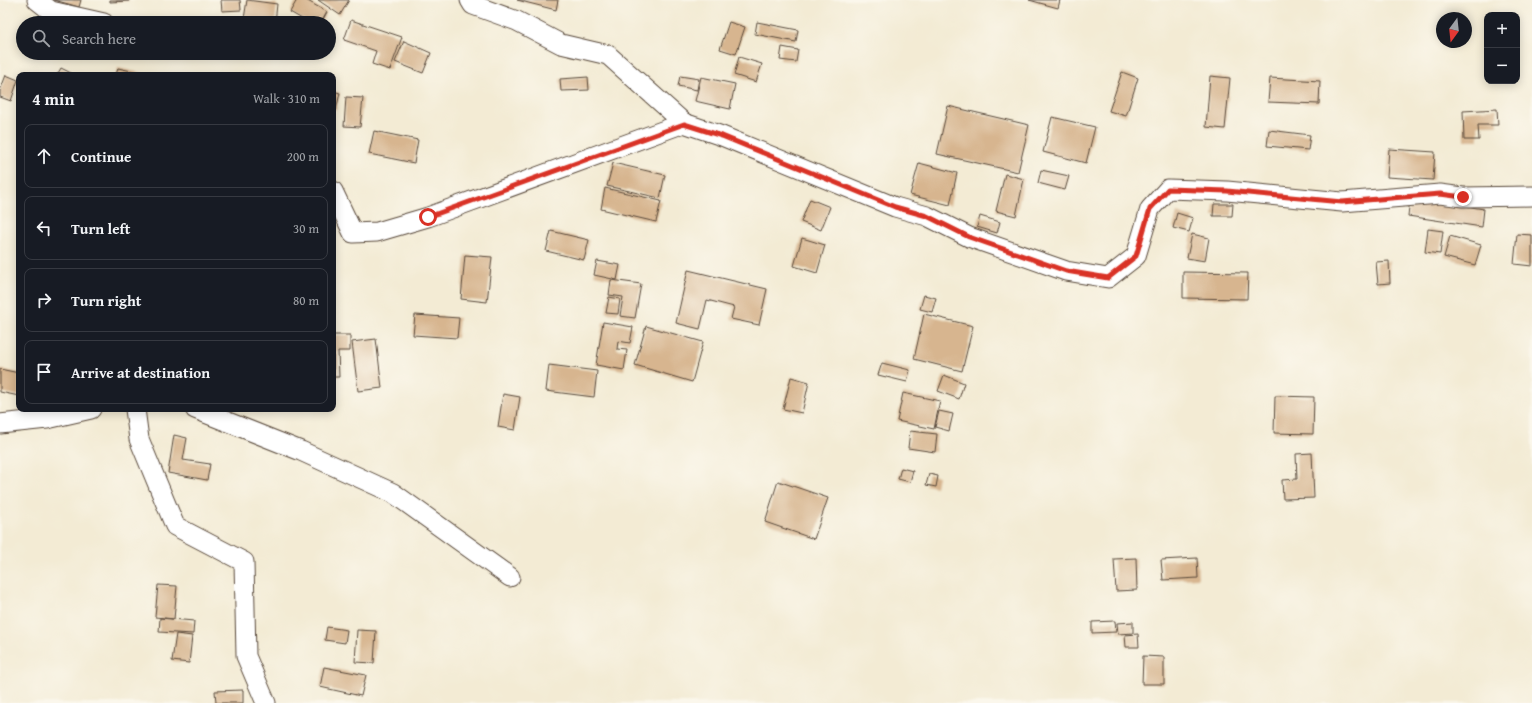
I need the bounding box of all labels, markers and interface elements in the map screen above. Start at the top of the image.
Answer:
north arrow [1436,12,1472,48]
map controls [1484,12,1520,84]
button: + [1484,12,1520,48]
search box [16,16,336,60]
icon: search [30,27,52,49]
text: Search here [62,28,136,49]
button: − [1484,48,1520,84]
text: 4 min [32,86,74,111]
text: Walk · 310 m [253,89,320,108]
icon: ahead [33,145,55,167]
text: Continue [71,146,132,167]
text: 200 m [287,147,319,166]
route end [1454,188,1472,206]
route start [419,208,437,226]
icon: left [33,217,55,239]
text: Turn left [71,218,130,239]
text: 30 m [293,219,319,238]
icon: right [33,289,55,311]
text: Turn right [71,290,142,311]
text: 80 m [293,291,319,310]
icon: arrive [33,361,55,383]
text: Arrive at destination [71,362,210,383]

